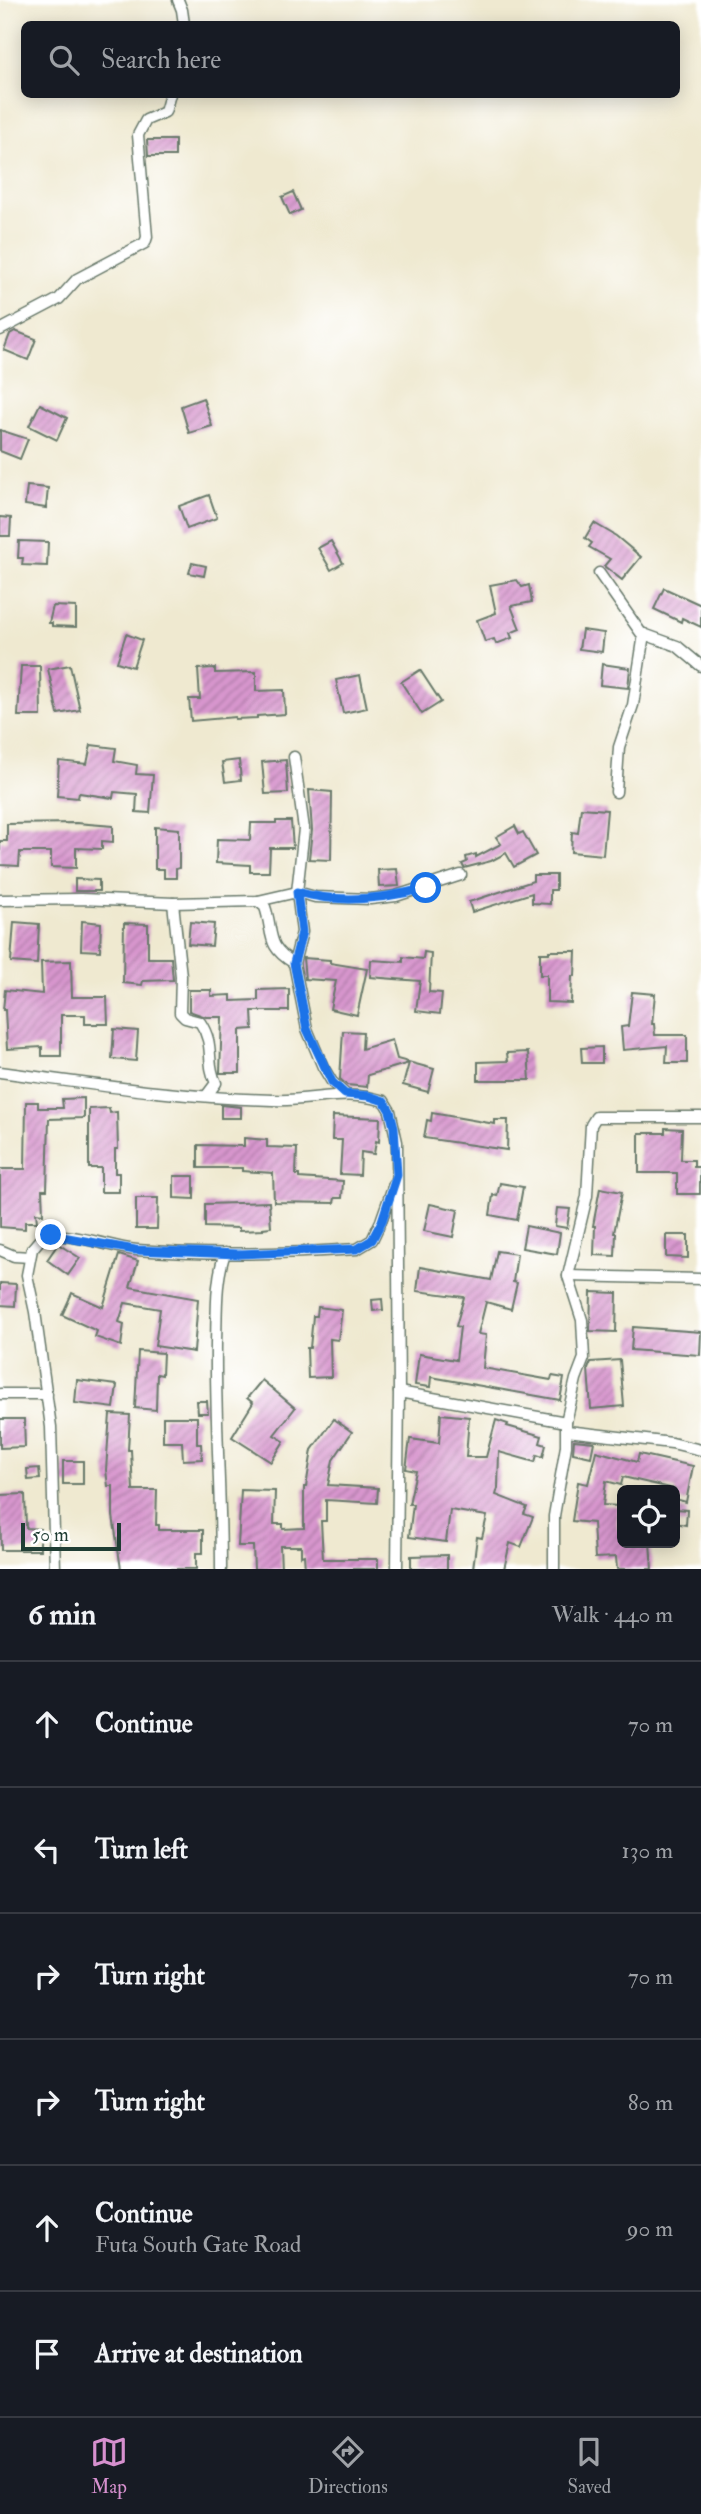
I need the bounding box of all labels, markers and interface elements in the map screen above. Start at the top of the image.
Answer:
search box [21,21,680,98]
icon: search [45,41,83,79]
text: Search here [101,44,221,76]
route start [410,872,441,903]
route end [35,1219,66,1250]
map controls [617,1485,680,1548]
button: locate [617,1485,680,1548]
scale bar [21,1520,121,1552]
text: 50 m [32,1523,69,1547]
text: 6 min [28,1596,96,1633]
text: Walk · 440 m [552,1600,673,1629]
icon: ahead [28,1705,66,1743]
text: Continue [95,1708,193,1740]
text: 70 m [628,1710,673,1739]
icon: left [28,1831,66,1869]
text: Turn left [95,1834,188,1866]
text: 130 m [621,1836,673,1865]
icon: right [28,1957,66,1995]
text: Turn right [95,1960,205,1992]
text: 70 m [628,1962,673,1991]
icon: right [28,2083,66,2121]
text: Turn right [95,2086,205,2118]
text: 80 m [628,2088,673,2117]
text: Continue [95,2198,193,2230]
icon: ahead [28,2209,66,2247]
text: 90 m [627,2214,673,2243]
text: Futa South Gate Road [95,2230,301,2259]
icon: arrive [28,2335,66,2373]
text: Arrive at destination [95,2338,303,2370]
tab: Map [90,2433,128,2499]
tab: Directions [308,2433,388,2499]
tab: Saved [568,2433,611,2499]

